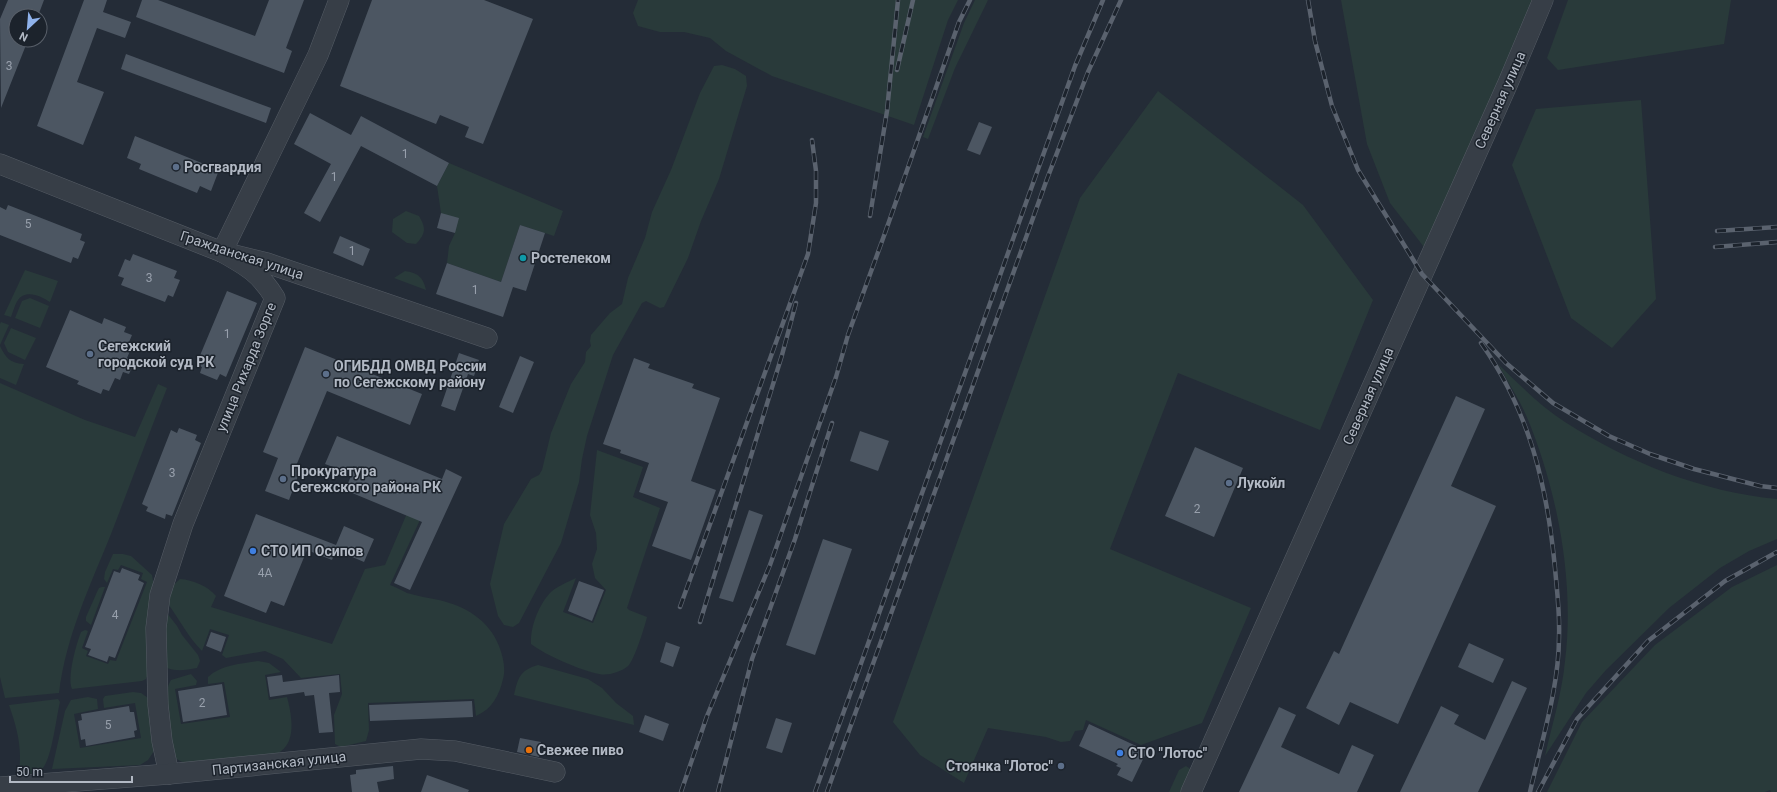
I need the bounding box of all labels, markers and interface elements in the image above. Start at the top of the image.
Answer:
north arrow [8,8,48,48]
text: N [17,29,30,44]
street label: Северная улица [1471,49,1529,151]
house number: 3 [6,59,12,73]
house number: 1 [402,147,408,161]
place label: Росгвардия [184,159,262,175]
marker: Росгвардия [171,162,181,172]
house number: 1 [331,170,337,184]
house number: 5 [25,217,32,231]
street label: Гражданская улица [178,227,306,283]
house number: 1 [349,244,355,258]
place label: Ростелеком [531,250,611,266]
marker: Ростелеком [518,253,528,263]
house number: 3 [146,271,152,285]
house number: 1 [472,283,478,297]
street label: улица Рихарда Зорге [213,300,279,434]
house number: 1 [224,327,230,341]
place label: Сегежский городской суд РК [98,338,215,370]
street label: Северная улица [1339,345,1397,447]
marker: Сегежский городской суд РК [85,349,95,359]
place label: ОГИБДД ОМВД России по Сегежскому району [334,358,487,390]
marker: ОГИБДД ОМВД России по Сегежскому району [321,369,331,379]
place label: Прокуратура Сегежского района РК [291,463,442,495]
house number: 3 [169,466,175,480]
marker: Прокуратура Сегежского района РК [278,474,288,484]
place label: Лукойл [1237,475,1285,491]
marker: Лукойл [1224,478,1234,488]
house number: 2 [1194,502,1201,516]
place label: СТО ИП Осипов [261,543,363,559]
marker: СТО ИП Осипов [248,546,258,556]
house number: 4А [258,566,272,580]
house number: 4 [112,608,119,622]
house number: 2 [199,696,206,710]
house number: 5 [105,718,112,732]
place label: Свежее пиво [537,742,624,758]
marker: Свежее пиво [524,745,534,755]
place label: СТО "Лотос" [1128,745,1208,761]
street label: Партизанская улица [211,748,347,778]
marker: СТО "Лотос" [1115,748,1125,758]
scale bar [10,758,132,784]
place label: Стоянка "Лотос" [946,758,1054,774]
marker: Стоянка "Лотос" [1056,761,1066,771]
text: 50 m [16,765,43,779]

